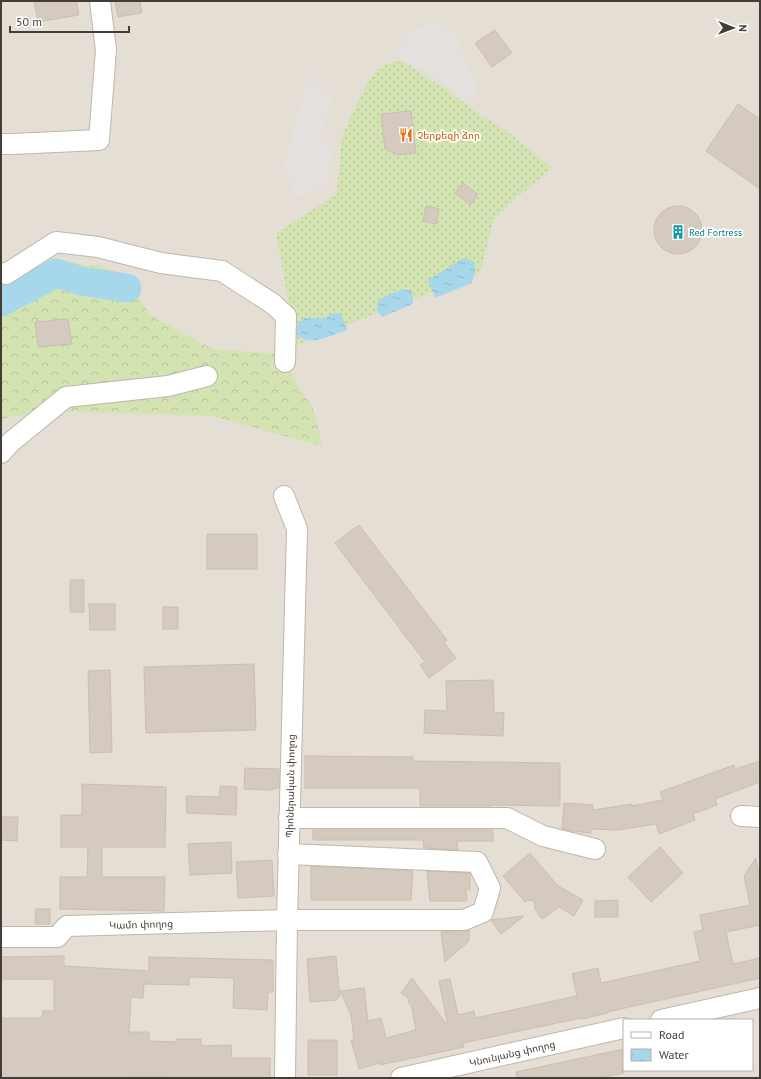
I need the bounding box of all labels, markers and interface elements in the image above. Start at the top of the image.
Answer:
scale bar [10,8,129,34]
north arrow [713,8,753,48]
text: 50 m [16,14,42,29]
text: N [736,24,750,32]
restaurant icon: Չերքեզի ձոր [398,127,414,143]
place label: Չերքեզի ձոր [417,129,480,142]
building icon: Red Fortress [670,224,686,240]
place label: Red Fortress [689,226,742,239]
street label: Պիոներական փողոց [283,734,298,838]
street label: Կամո փողոց [109,917,173,932]
legend [623,1019,753,1071]
text: Road [659,1027,684,1042]
street label: Կնունյանց փողոց [468,1038,557,1069]
text: Water [659,1047,689,1062]

